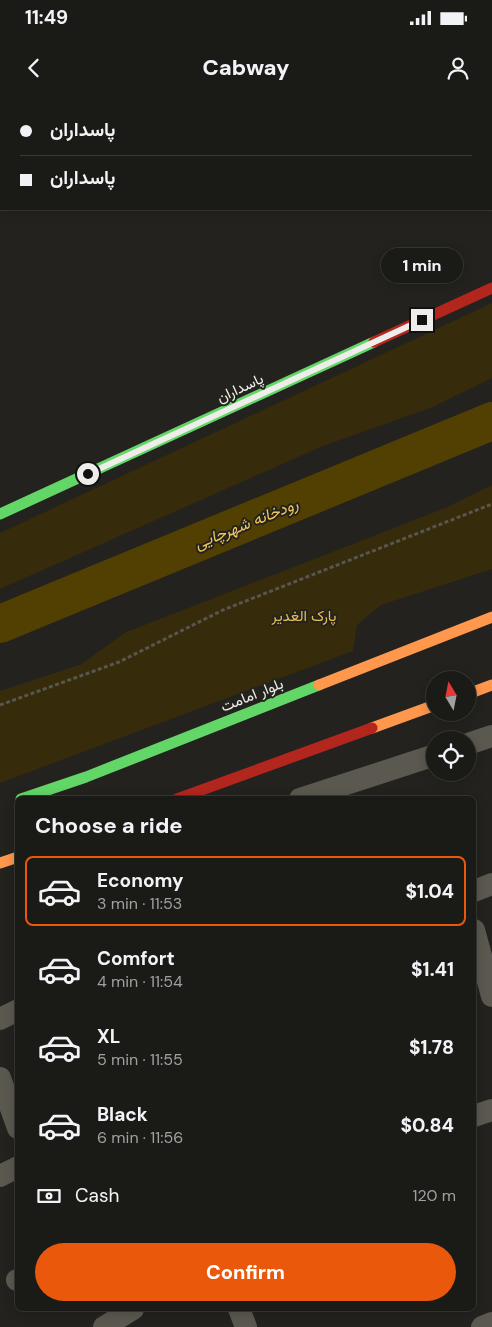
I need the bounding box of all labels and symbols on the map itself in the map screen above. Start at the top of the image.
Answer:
callout: 1 min [381,248,463,282]
route end [411,309,433,331]
street label: پاسداران [213,368,267,408]
route start [77,463,99,485]
water label: رودخانه شهرچایی [191,493,302,555]
park label: پارک الغدیر [271,606,336,626]
north arrow [426,671,476,721]
street label: بلوار امامت [218,673,286,717]

